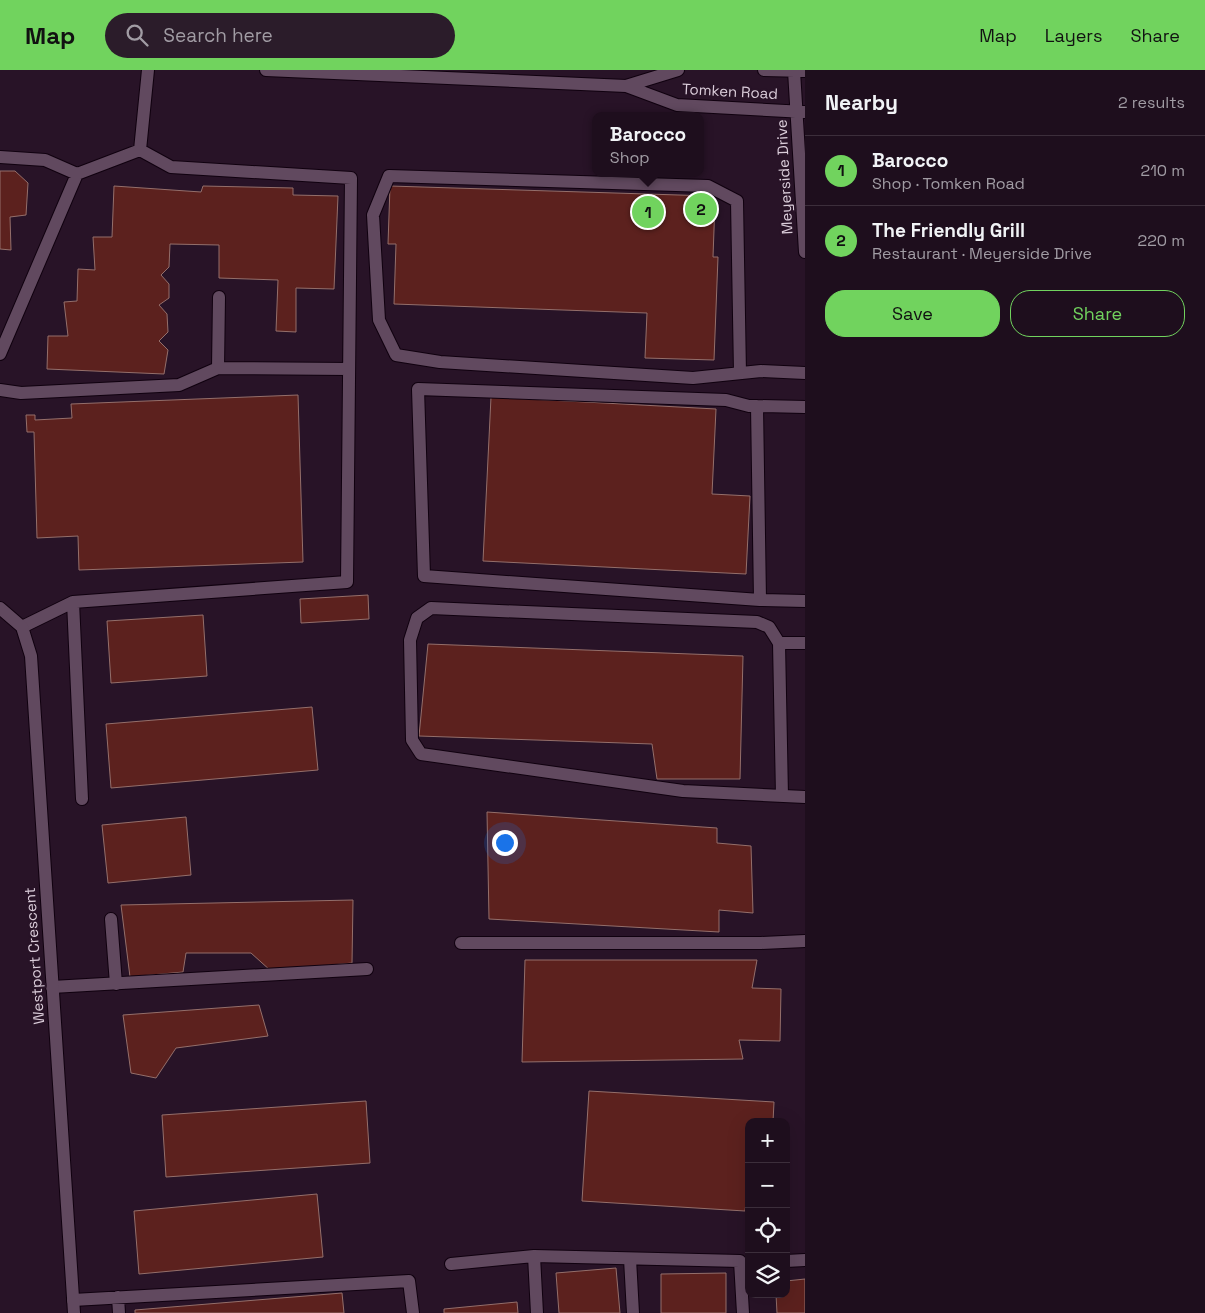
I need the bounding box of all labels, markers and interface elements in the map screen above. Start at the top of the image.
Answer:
search box [105,13,455,58]
text: Map [25,20,75,51]
icon: search [123,21,151,49]
text: Search here [163,23,273,48]
text: Map [979,24,1017,47]
text: Layers [1045,24,1102,47]
text: Share [1130,24,1180,47]
street label: Tomken Road [682,79,778,103]
text: Nearby [825,89,898,116]
text: 2 results [1118,92,1185,113]
popup [592,112,704,177]
street label: Meyerside Drive [771,119,797,235]
text: Barocco [610,122,686,147]
text: Shop [610,147,650,168]
text: Barocco [872,148,948,173]
text: 1 [837,160,845,181]
text: 210 m [1141,160,1185,181]
text: Shop · Tomken Road [872,173,1025,194]
pin: 2 [685,190,717,228]
pin: 1 [632,193,664,231]
text: The Friendly Grill [872,218,1025,243]
text: 2 [836,230,846,251]
text: 220 m [1138,230,1185,251]
text: Restaurant · Meyerside Drive [872,243,1092,264]
button: Save [825,290,1000,337]
button: Share [1010,290,1185,337]
your location [492,830,518,856]
street label: Westport Crescent [20,887,48,1025]
map controls [745,1118,790,1298]
button: + [745,1118,790,1163]
button: − [745,1163,790,1208]
button: locate [745,1208,790,1253]
button: layers [745,1253,790,1298]

